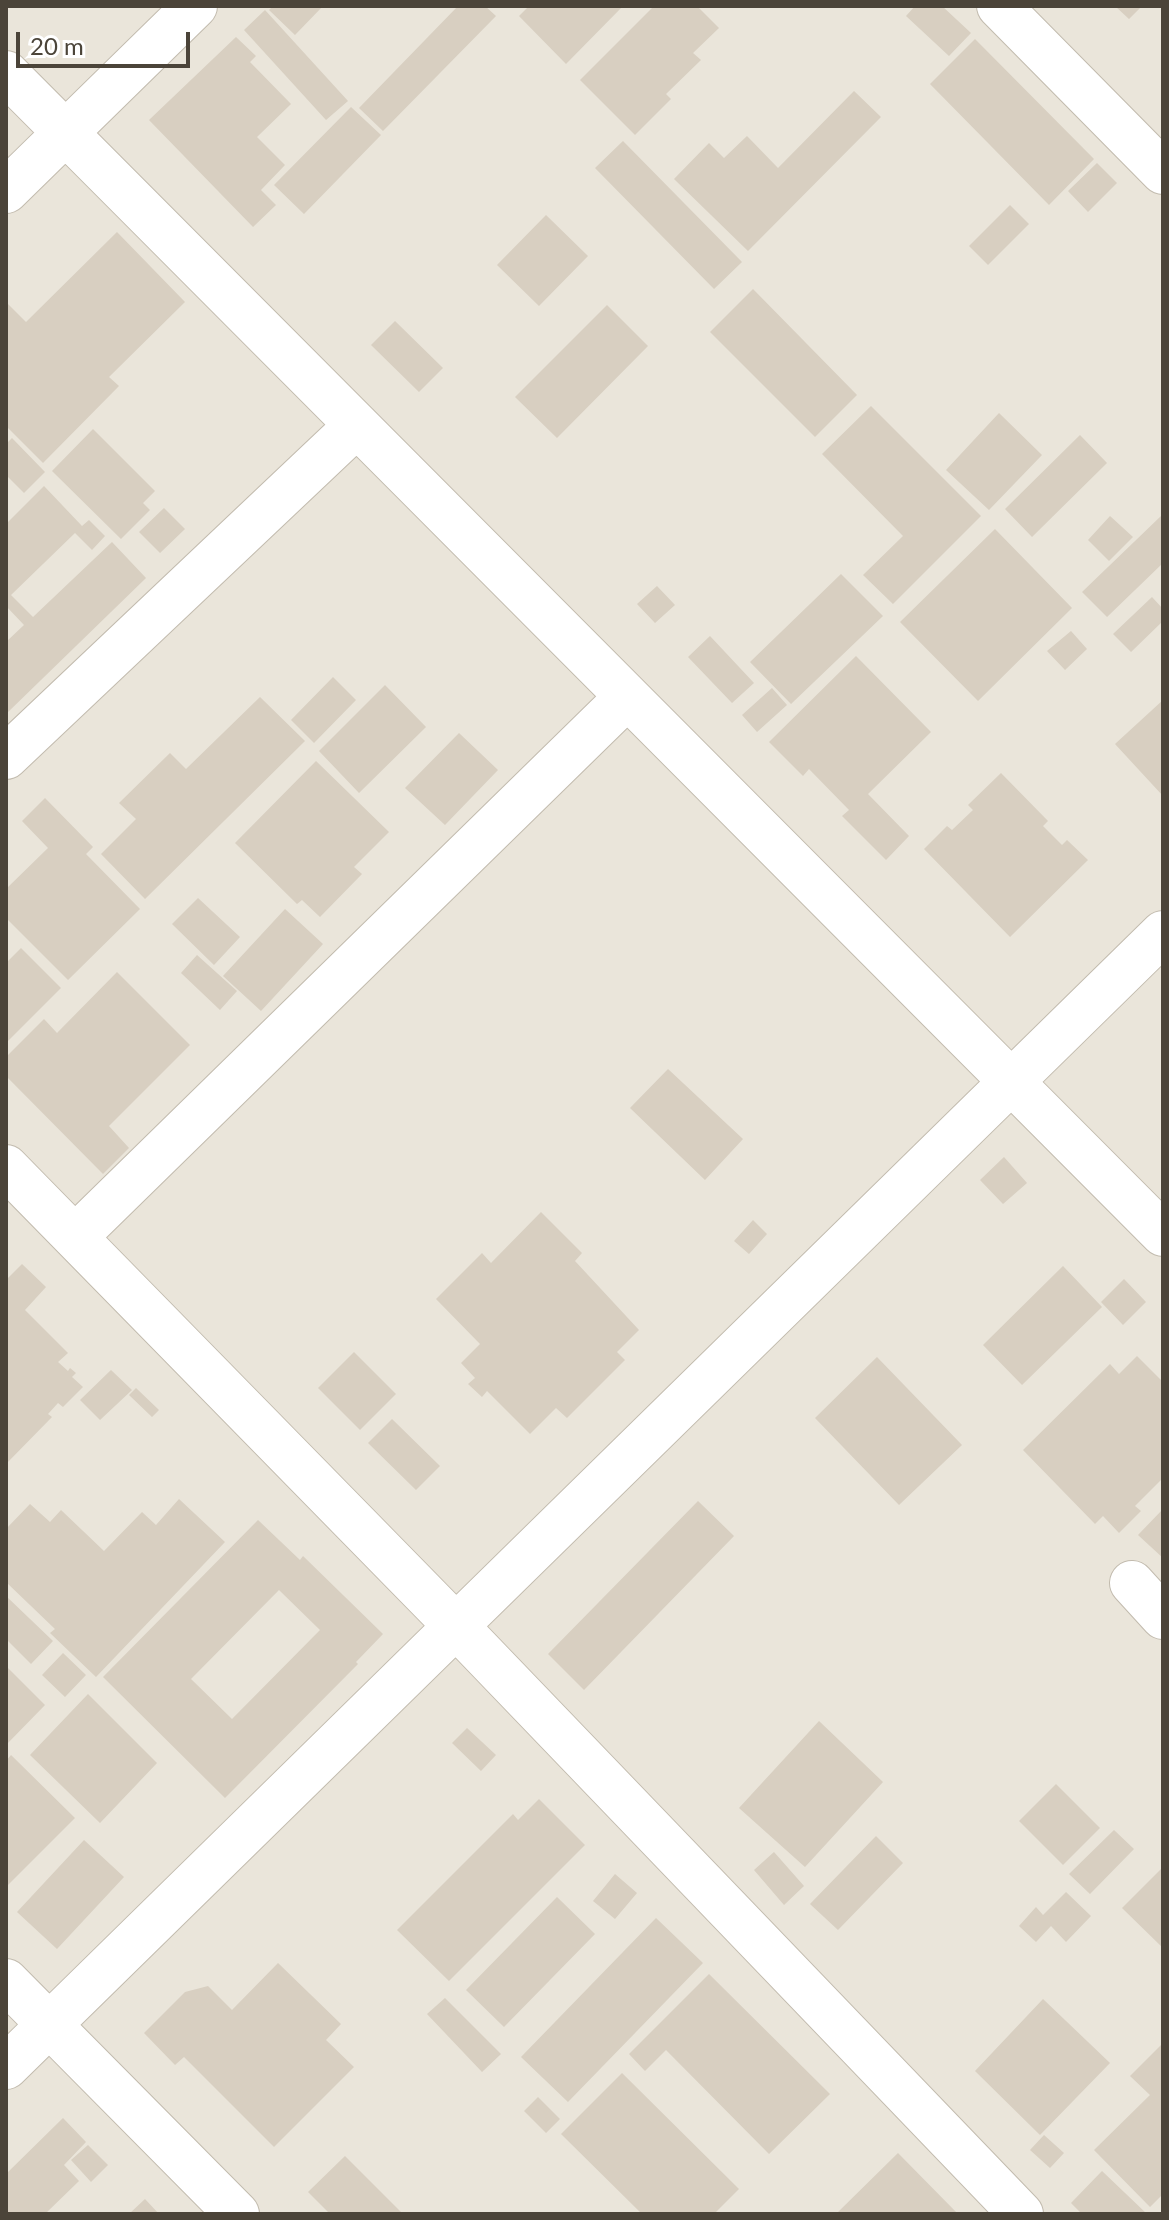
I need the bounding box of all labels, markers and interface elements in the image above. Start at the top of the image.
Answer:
scale bar [20,16,194,66]
text: 20 m [30,31,84,60]

